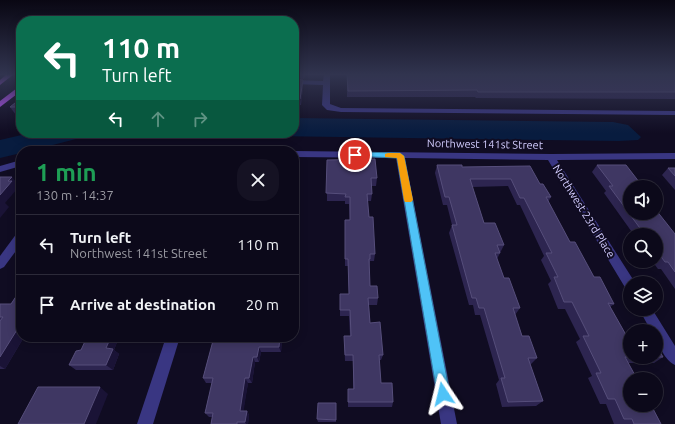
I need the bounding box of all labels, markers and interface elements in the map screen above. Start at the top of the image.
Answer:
icon: left [36,32,88,84]
text: 110 m [102,32,180,63]
text: Turn left [102,65,172,85]
icon: left [105,108,127,130]
icon: ahead [147,108,169,130]
icon: right [189,108,211,130]
street label: Northwest 141st Street [427,137,544,151]
pin [338,138,372,172]
icon: arrive [344,144,366,166]
text: 1 min [36,159,97,186]
button: close [237,159,279,201]
street label: Northwest 23rd Place [551,162,617,260]
map controls [623,180,663,412]
button: sound [623,180,663,220]
text: 130 m · 14:37 [36,188,114,202]
button: search [623,228,663,268]
text: Turn left [70,229,131,246]
icon: left [36,234,58,256]
text: 110 m [237,236,279,253]
text: Northwest 141st Street [70,246,207,260]
button: layers [623,276,663,316]
icon: arrive [36,294,58,316]
text: Arrive at destination [70,296,216,313]
text: 20 m [246,296,279,313]
button: + [623,324,663,364]
button: − [623,372,663,412]
position arrow [422,373,464,415]

